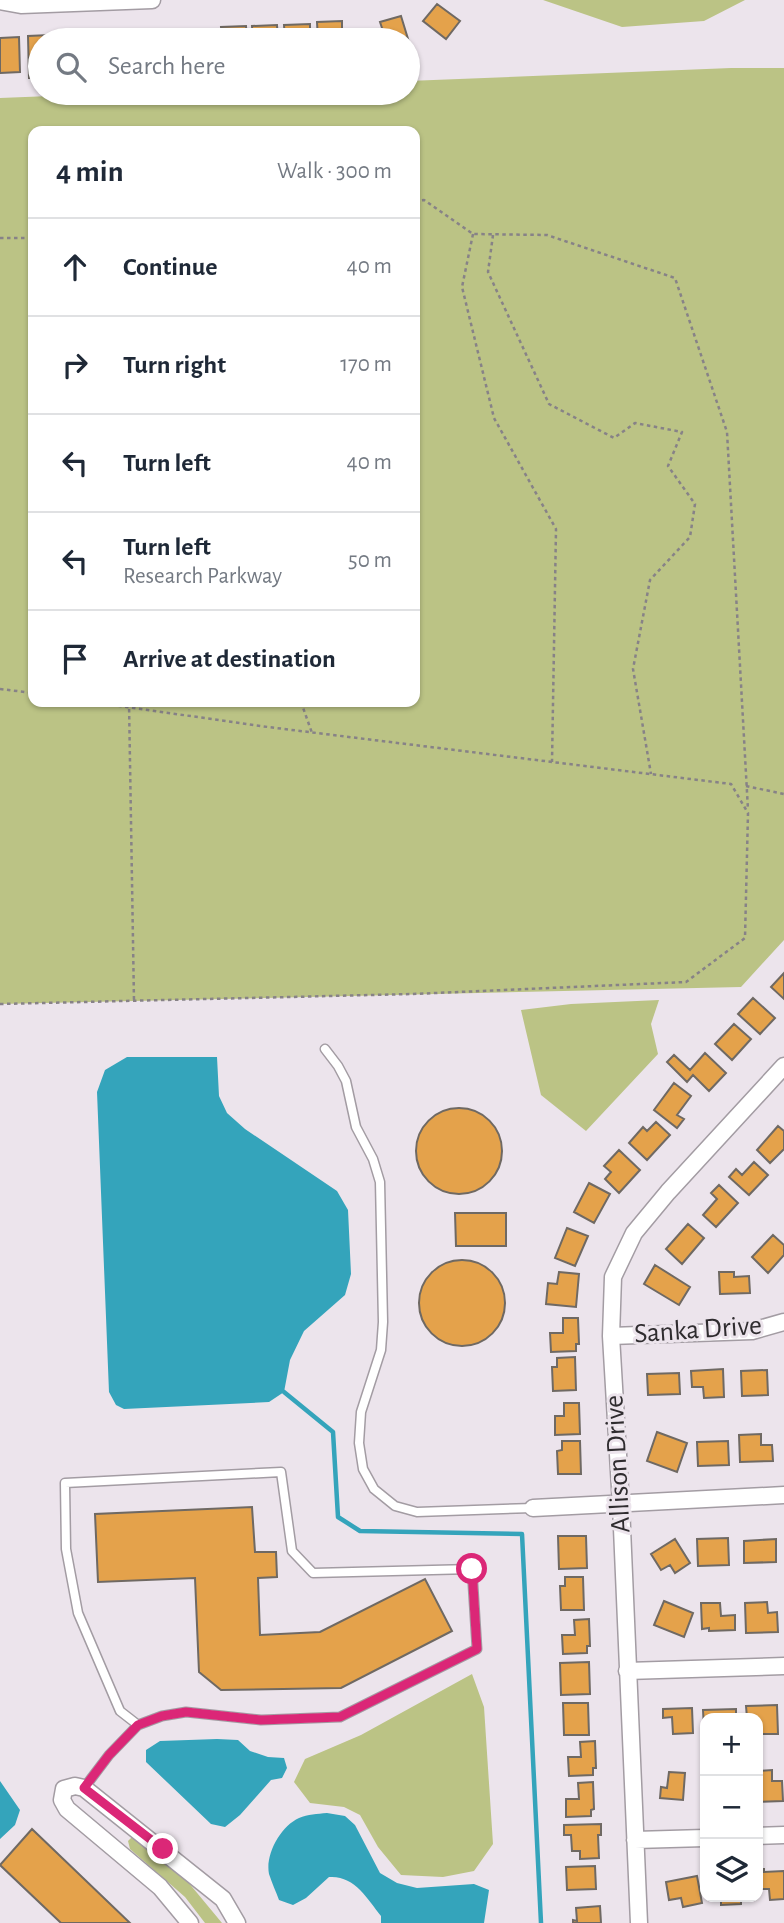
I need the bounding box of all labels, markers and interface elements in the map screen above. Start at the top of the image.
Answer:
search box [28,28,420,105]
icon: search [52,48,90,86]
text: Search here [108,53,226,79]
text: 4 min [56,157,124,187]
text: Walk · 300 m [277,160,392,183]
icon: ahead [56,248,94,286]
text: Continue [123,254,218,280]
text: 40 m [347,255,392,278]
icon: right [56,346,94,384]
text: Turn right [123,352,226,378]
text: 170 m [340,353,392,376]
icon: left [56,444,94,482]
text: Turn left [123,450,211,476]
text: 40 m [347,451,392,474]
text: Turn left [123,534,211,560]
icon: left [56,542,94,580]
text: 50 m [348,549,392,572]
text: Research Parkway [123,565,282,588]
icon: arrive [56,640,94,678]
text: Arrive at destination [123,646,336,672]
street label: Sanka Drive [633,1312,763,1348]
street label: Allison Drive [600,1394,636,1534]
route start [456,1553,487,1584]
map controls [700,1713,763,1902]
button: + [700,1713,763,1776]
button: − [700,1776,763,1839]
route end [147,1833,178,1864]
button: layers [700,1839,763,1902]

